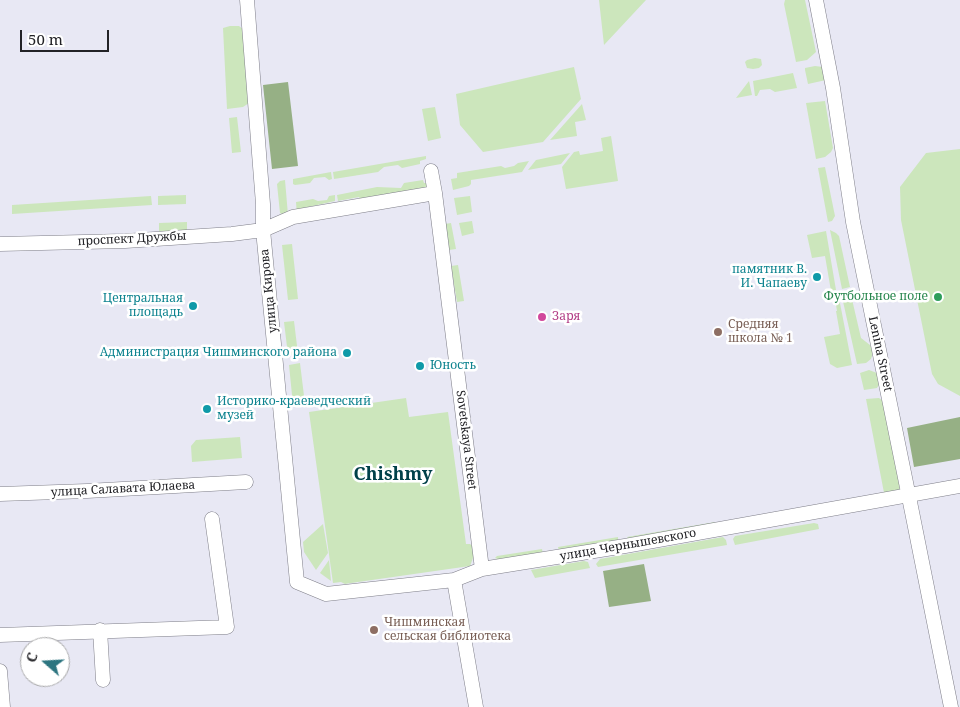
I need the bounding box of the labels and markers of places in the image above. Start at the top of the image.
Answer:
place label: памятник В. И. Чапаеву [732,263,807,291]
marker: памятник В. И. Чапаеву [811,271,823,283]
place label: Футбольное поле [824,290,928,304]
marker: Футбольное поле [932,291,944,303]
place label: Центральная площадь [103,292,183,320]
marker: Центральная площадь [187,300,199,312]
place label: Заря [552,310,580,324]
marker: Заря [536,311,548,323]
place label: Средняя школа № 1 [728,318,793,346]
marker: Средняя школа № 1 [712,326,724,338]
place label: Администрация Чишминского района [100,346,337,360]
marker: Администрация Чишминского района [341,347,353,359]
place label: Юность [430,359,476,373]
marker: Юность [414,360,426,372]
place label: Историко-краеведческий музей [217,395,371,423]
marker: Историко-краеведческий музей [201,403,213,415]
place label: Чишминская сельская библиотека [384,616,511,644]
marker: Чишминская сельская библиотека [368,624,380,636]

